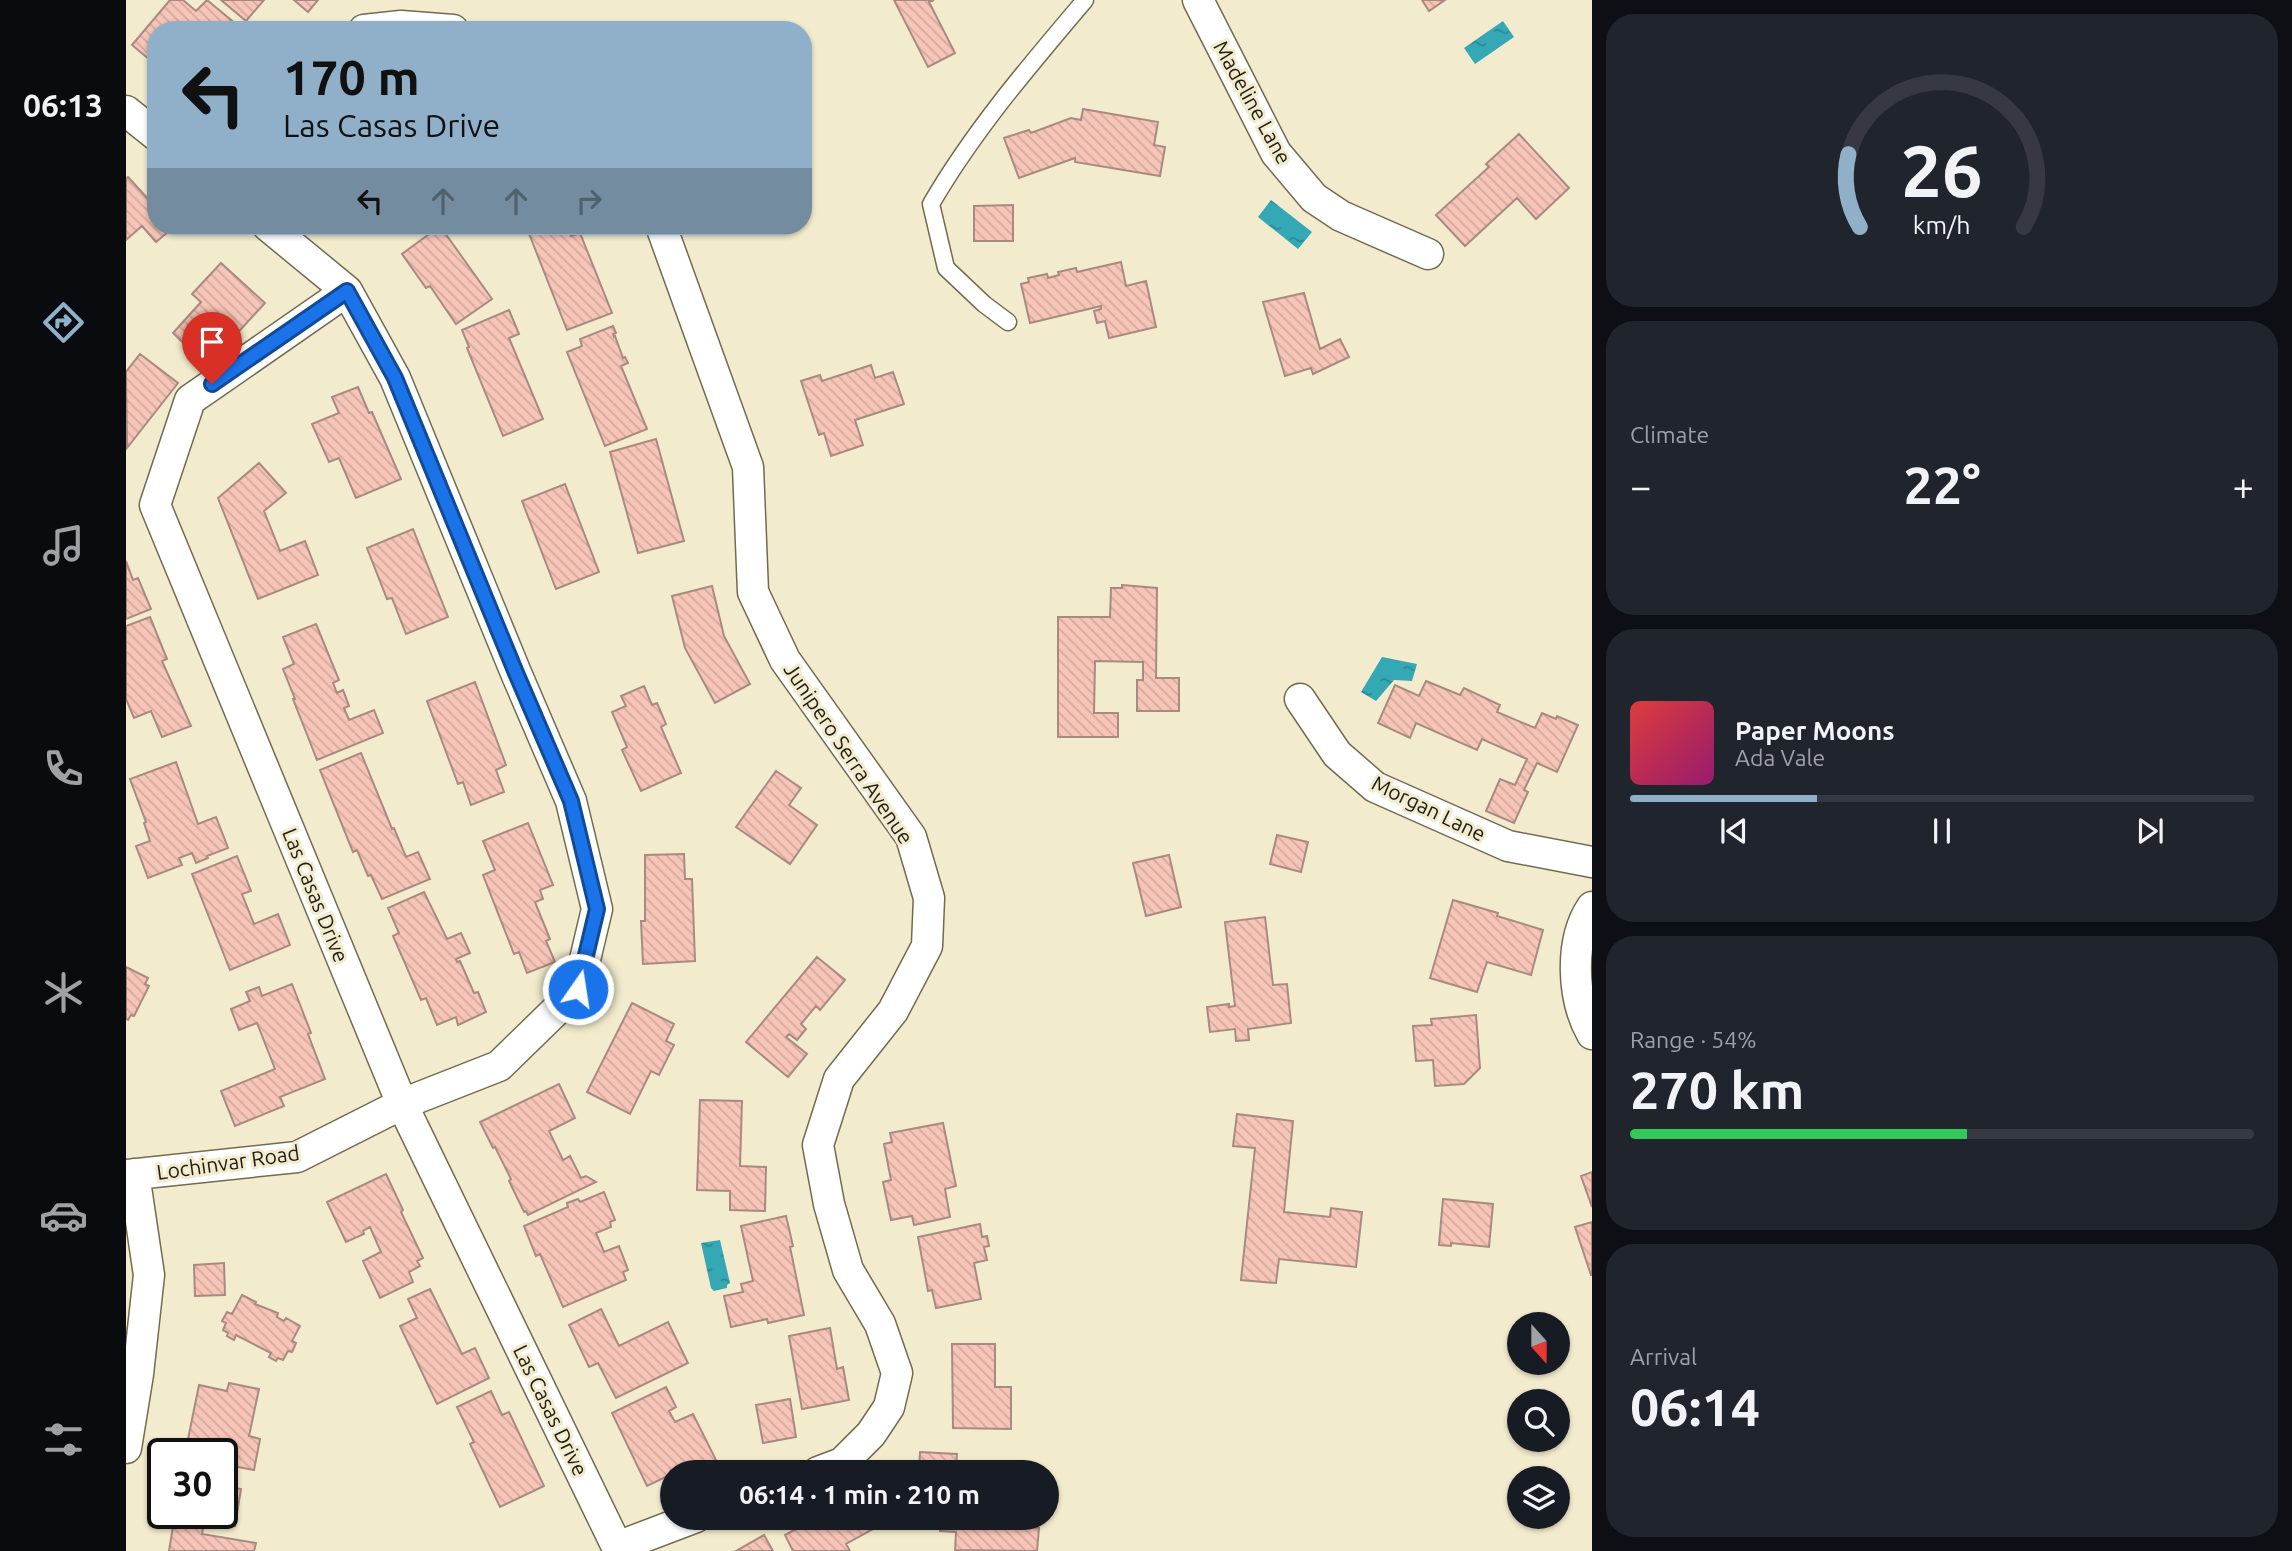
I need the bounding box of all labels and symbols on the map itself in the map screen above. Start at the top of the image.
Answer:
street label: Madeline Lane [1209,36,1297,168]
pin [182,312,242,384]
street label: Junipero Serra Avenue [779,658,919,848]
street label: Morgan Lane [1368,770,1490,846]
street label: Las Casas Drive [278,824,354,966]
position arrow [541,952,615,1026]
street label: Lochinvar Road [155,1140,301,1184]
north arrow [1507,1312,1570,1376]
street label: Las Casas Drive [509,1341,593,1479]
speed limit sign: 30 [147,1438,238,1529]

